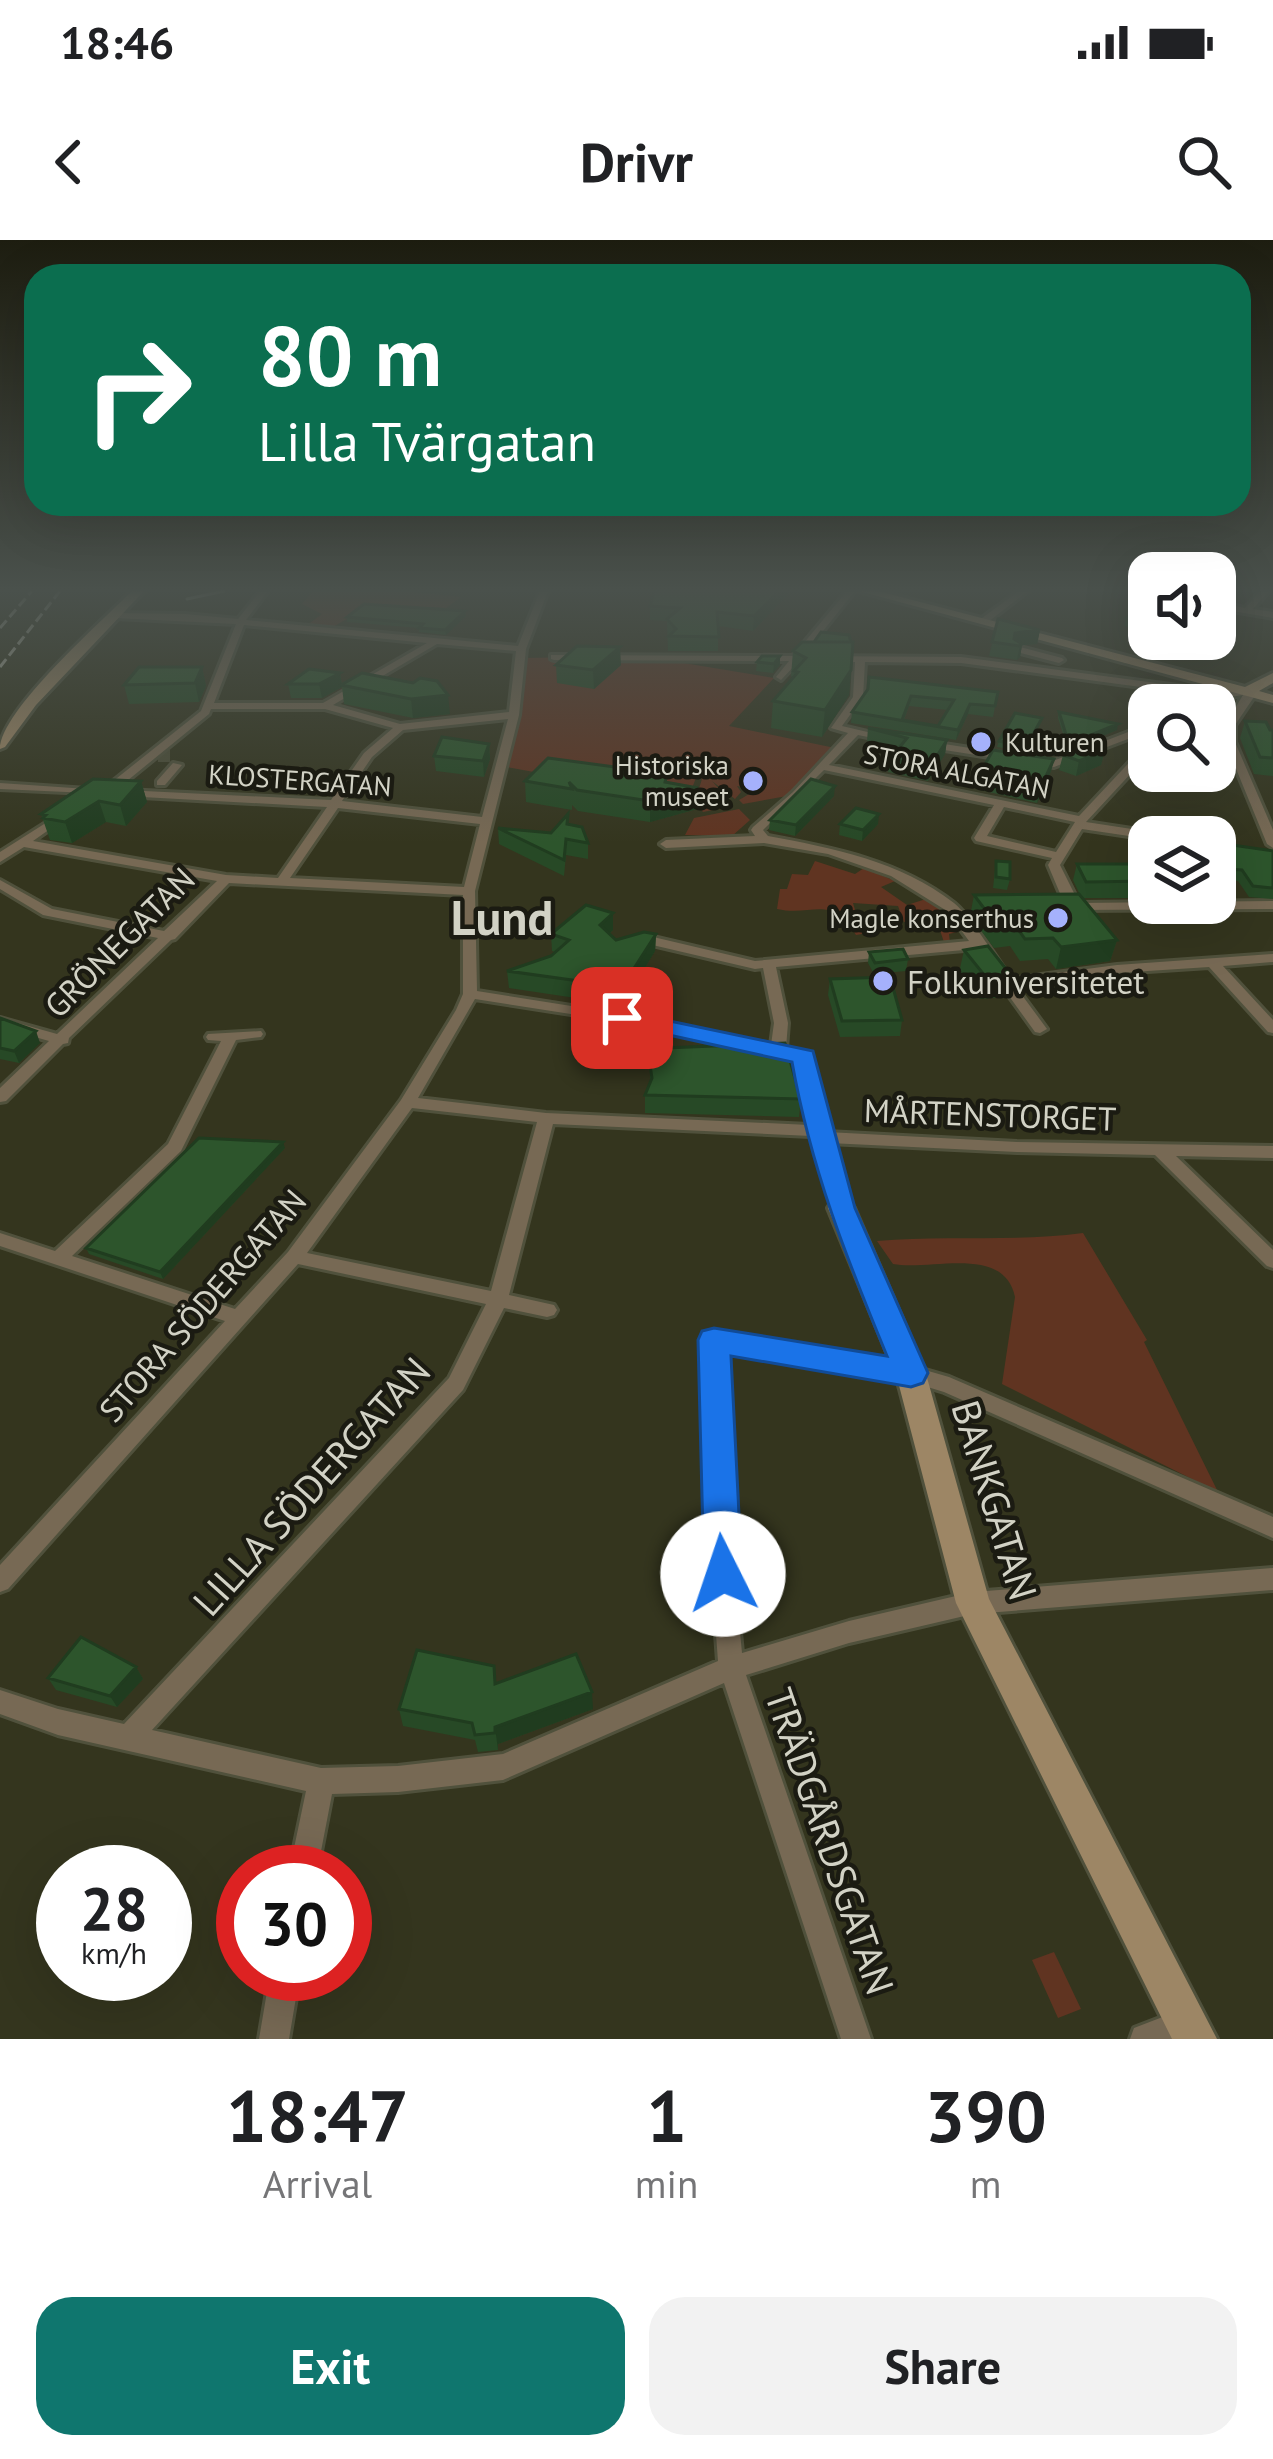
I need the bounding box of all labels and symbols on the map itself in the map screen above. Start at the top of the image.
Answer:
place label: Kulturen [1005,725,1105,759]
marker: Kulturen [968,729,994,755]
street label: STORA ALGATAN [861,736,1053,806]
place label: Historiska museet [615,748,729,813]
street label: KLOSTERGATAN [207,757,393,803]
marker: Historiska museet [740,768,766,794]
street label: GRÖNEGATAN [35,858,203,1026]
district label: Lund [451,886,553,948]
place label: Magle konserthus [829,901,1034,935]
marker: Magle konserthus [1045,905,1071,931]
place label: Folkuniversitetet [907,960,1145,1003]
pin [571,967,673,1069]
marker: Folkuniversitetet [870,968,896,994]
street label: MÅRTENSTORGET [863,1088,1117,1140]
street label: STORA SÖDERGATAN [89,1180,315,1430]
street label: LILLA SÖDERGATAN [181,1346,441,1626]
street label: BANKGATAN [941,1394,1049,1606]
position arrow [660,1511,786,1637]
street label: TRÄDGÅRDSGATAN [754,1681,906,2001]
speed limit sign: 30 [216,1845,372,2001]

